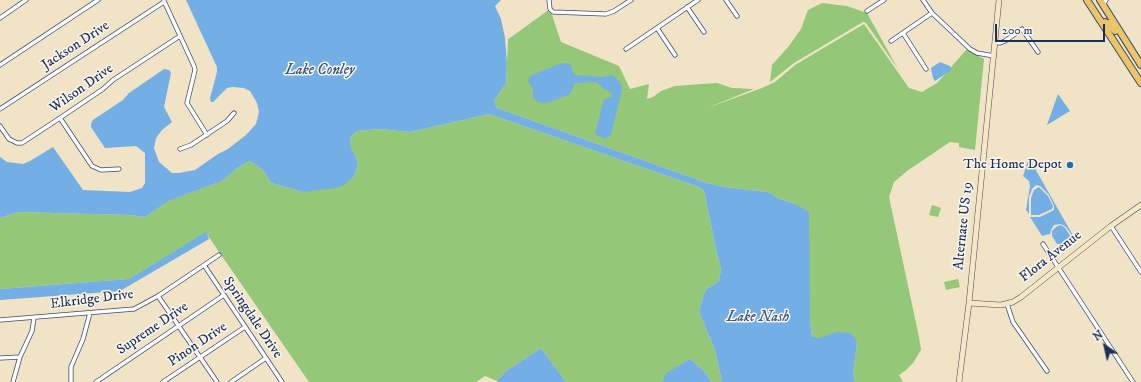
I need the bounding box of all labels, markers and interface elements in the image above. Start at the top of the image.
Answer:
scale bar [997,16,1107,42]
street label: Jackson Drive [39,18,113,74]
text: 200 m [1002,23,1032,38]
street label: Wilson Drive [47,61,117,117]
water label: Lake Conley [285,62,355,80]
place label: The Home Depot [963,157,1062,173]
marker: The Home Depot [1065,160,1075,170]
street label: Alternate US 19 [951,181,977,271]
street label: Flora Avenue [1017,228,1085,286]
street label: Springdale Drive [219,274,285,362]
street label: Elkridge Drive [49,287,135,313]
street label: Supreme Drive [114,299,192,359]
water label: Lake Nash [727,309,789,327]
street label: Pinon Drive [165,319,231,371]
north arrow [1085,326,1125,366]
text: N [1091,328,1106,344]

